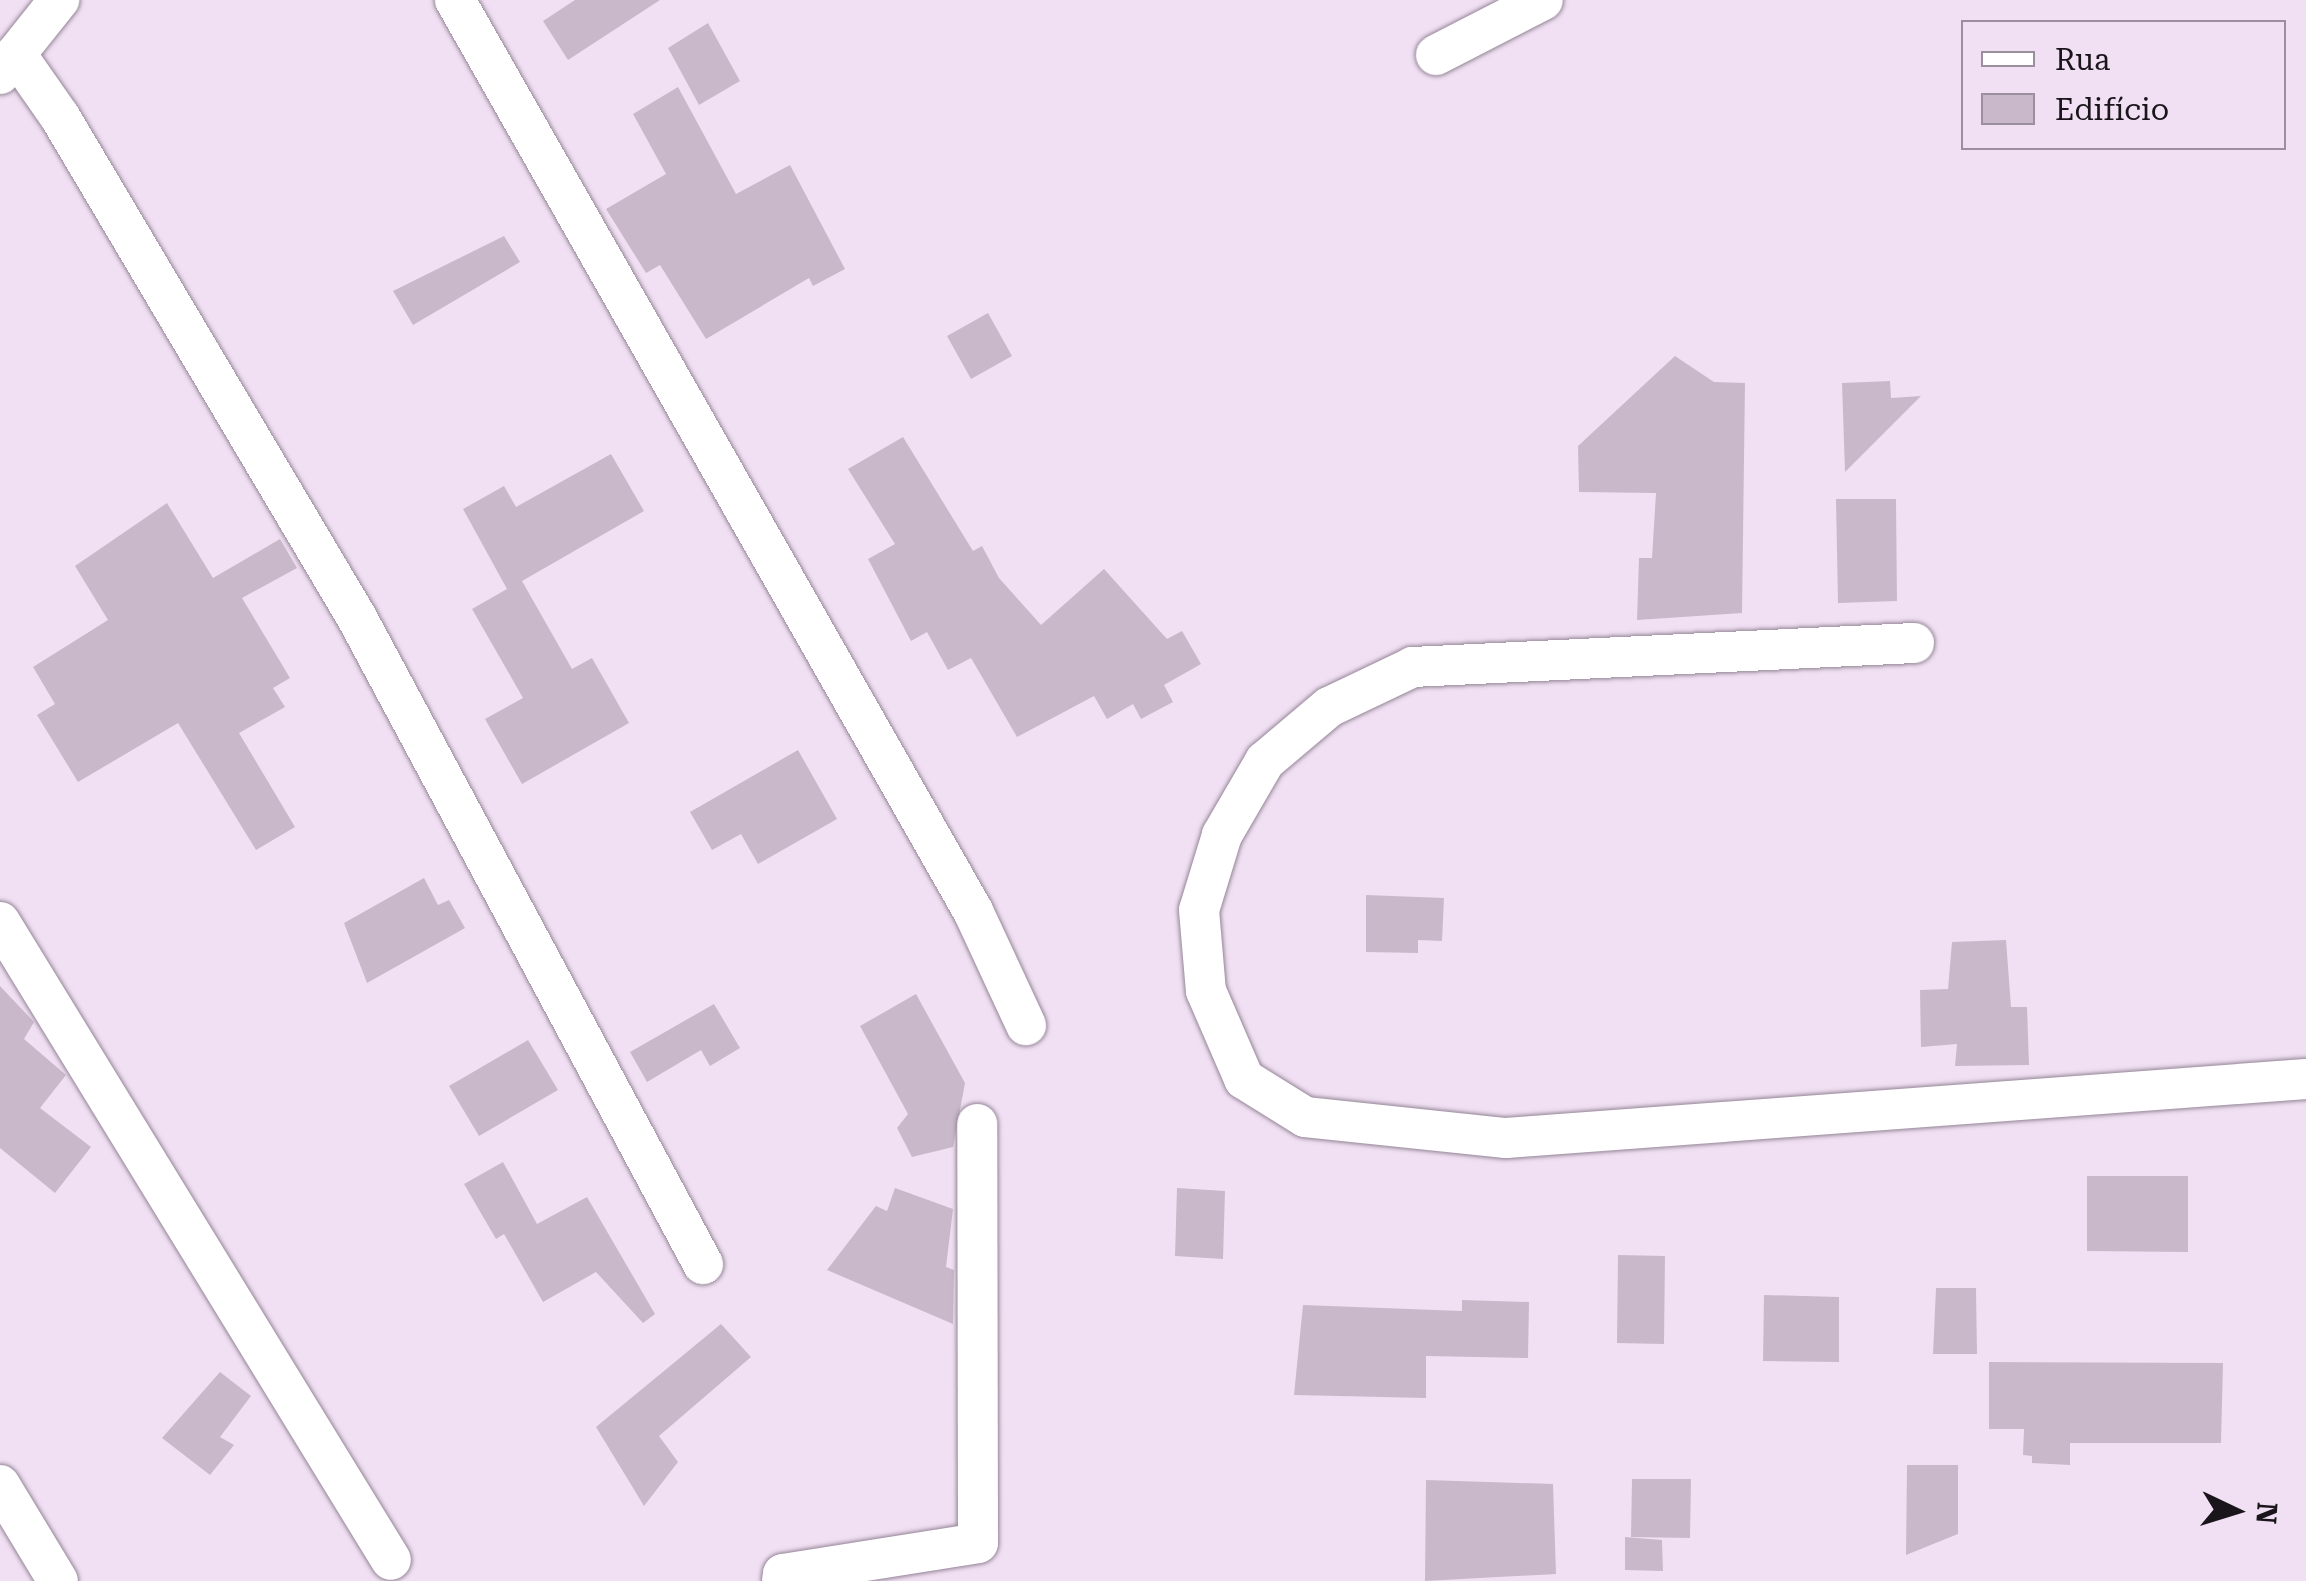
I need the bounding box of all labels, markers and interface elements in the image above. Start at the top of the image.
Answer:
legend [1961,20,2286,150]
text: Rua [2055,42,2110,77]
text: Edifício [2055,92,2169,127]
north arrow [2186,1461,2286,1561]
text: N [2249,1501,2284,1525]

